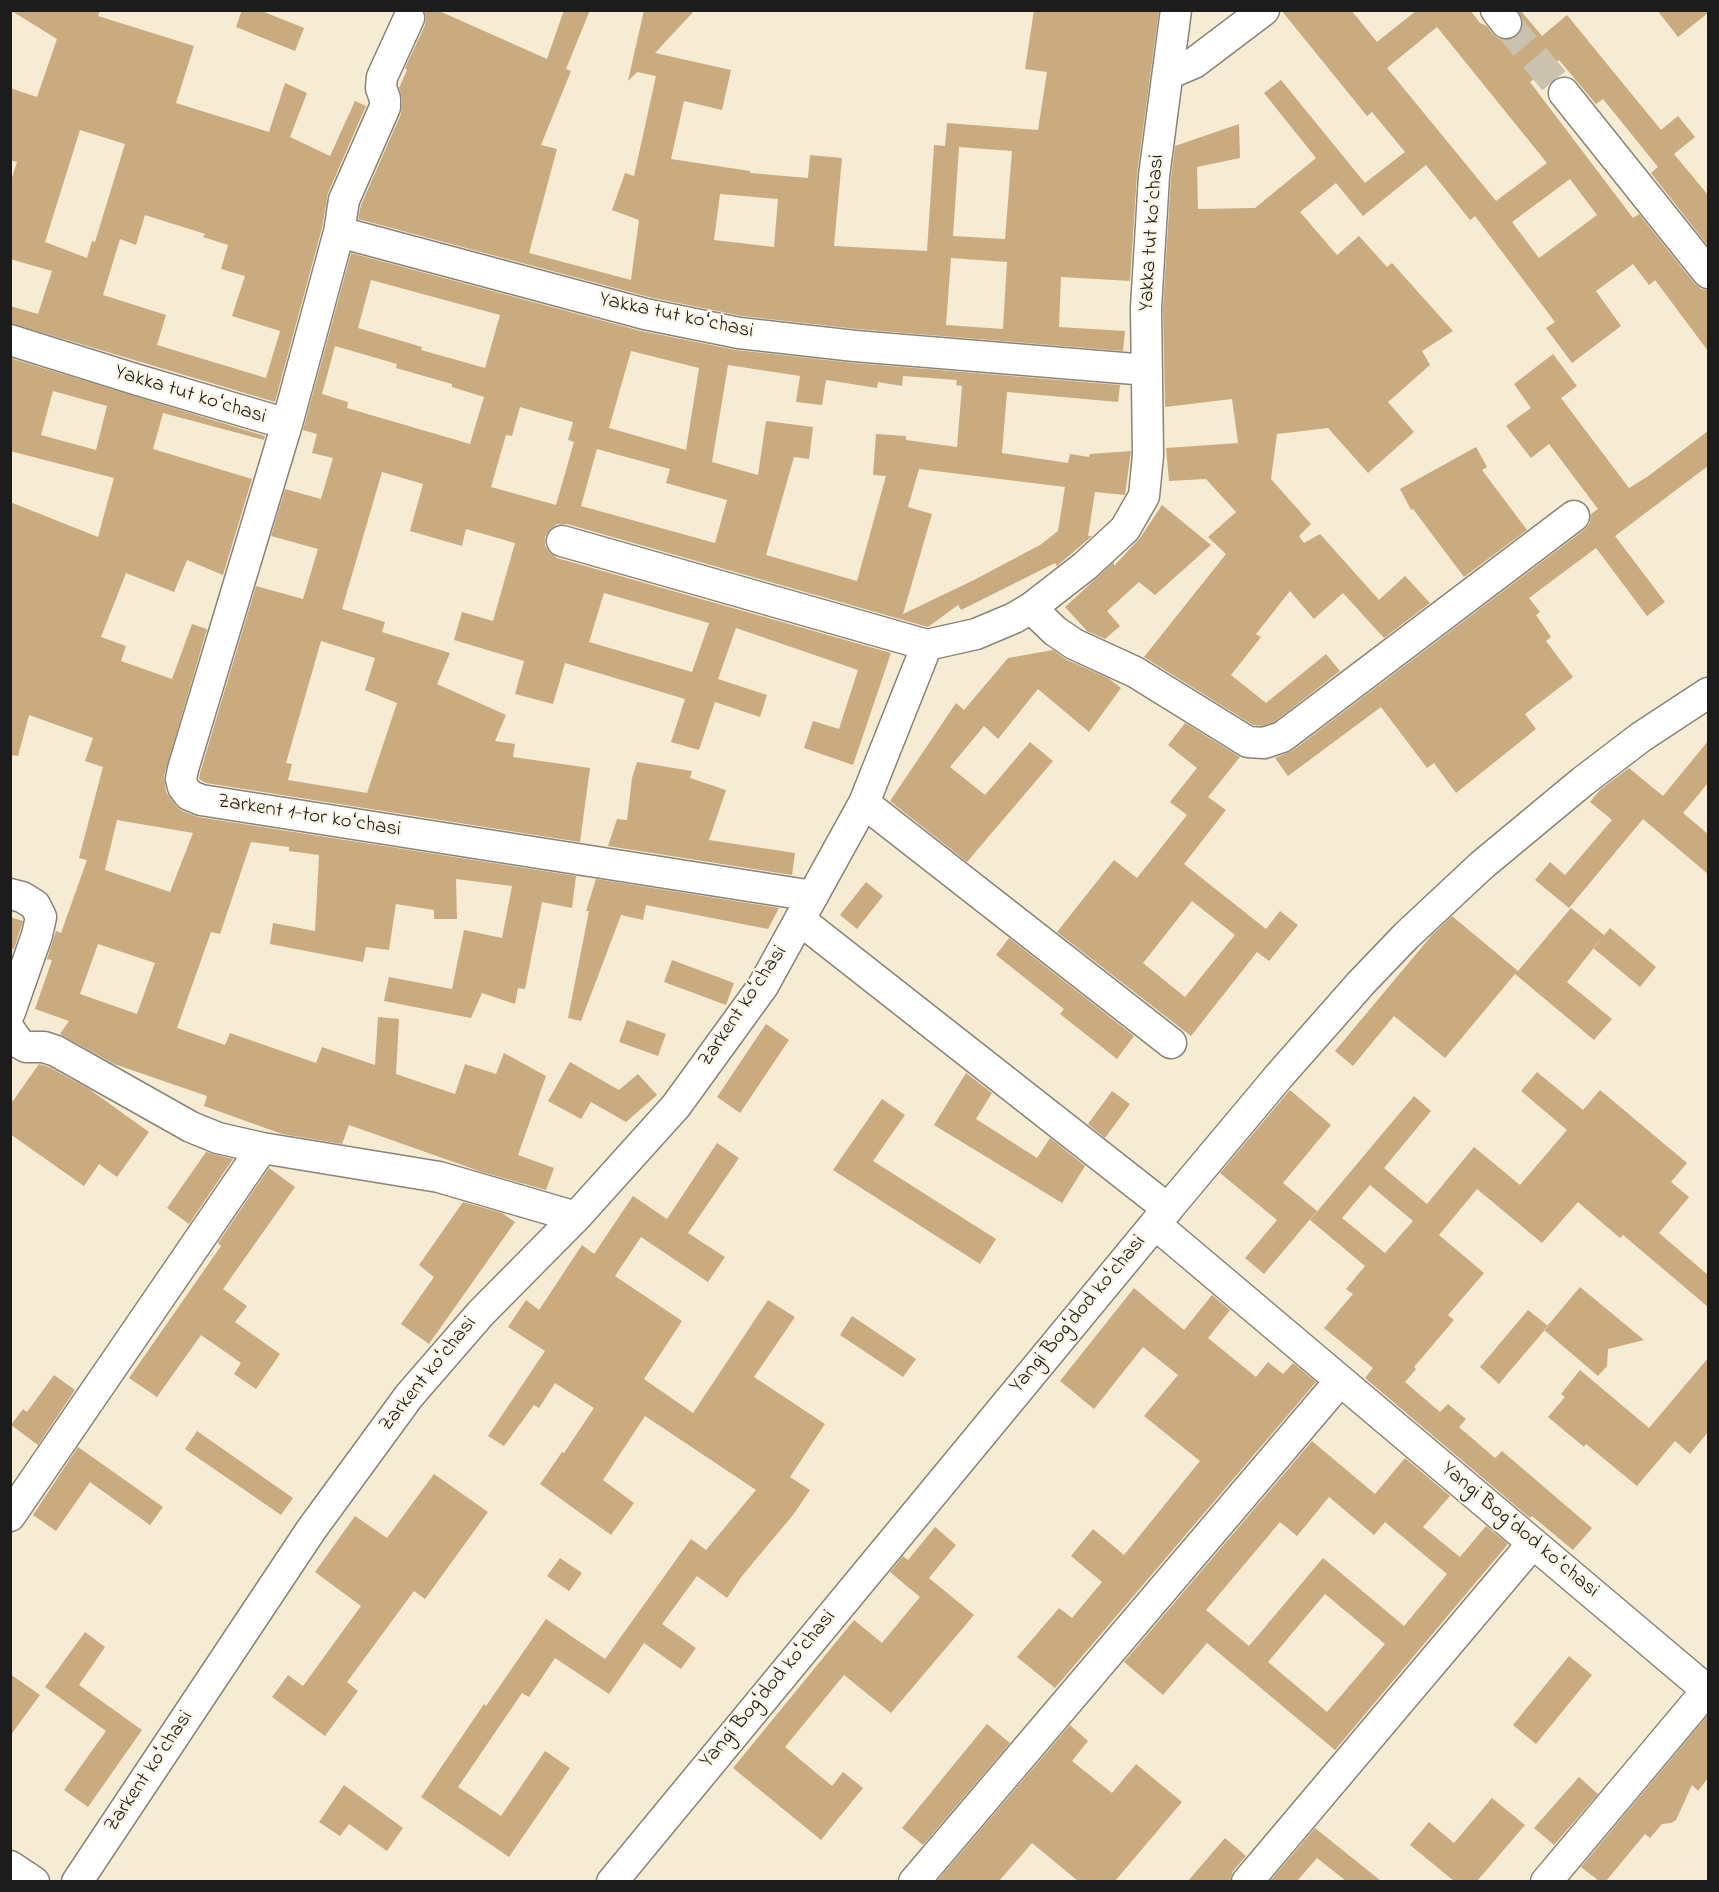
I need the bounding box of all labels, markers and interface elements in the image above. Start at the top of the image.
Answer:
street label: Yakka tut koʻchasi [1135,154,1171,312]
street label: Yakka tut koʻchasi [597,288,755,346]
street label: Yakka tut koʻchasi [111,361,269,431]
street label: Zarkent 1-tor koʻchasi [216,790,402,844]
street label: Zarkent koʻchasi [694,942,794,1072]
street label: Yangi Bogʻdod koʻchasi [1006,1231,1152,1399]
street label: Zarkent koʻchasi [375,1312,483,1438]
street label: Yangi Bogʻdod koʻchasi [1435,1458,1603,1604]
street label: Yangi Bogʻdod koʻchasi [696,1606,842,1774]
street label: Zarkent koʻchasi [100,1707,200,1837]

